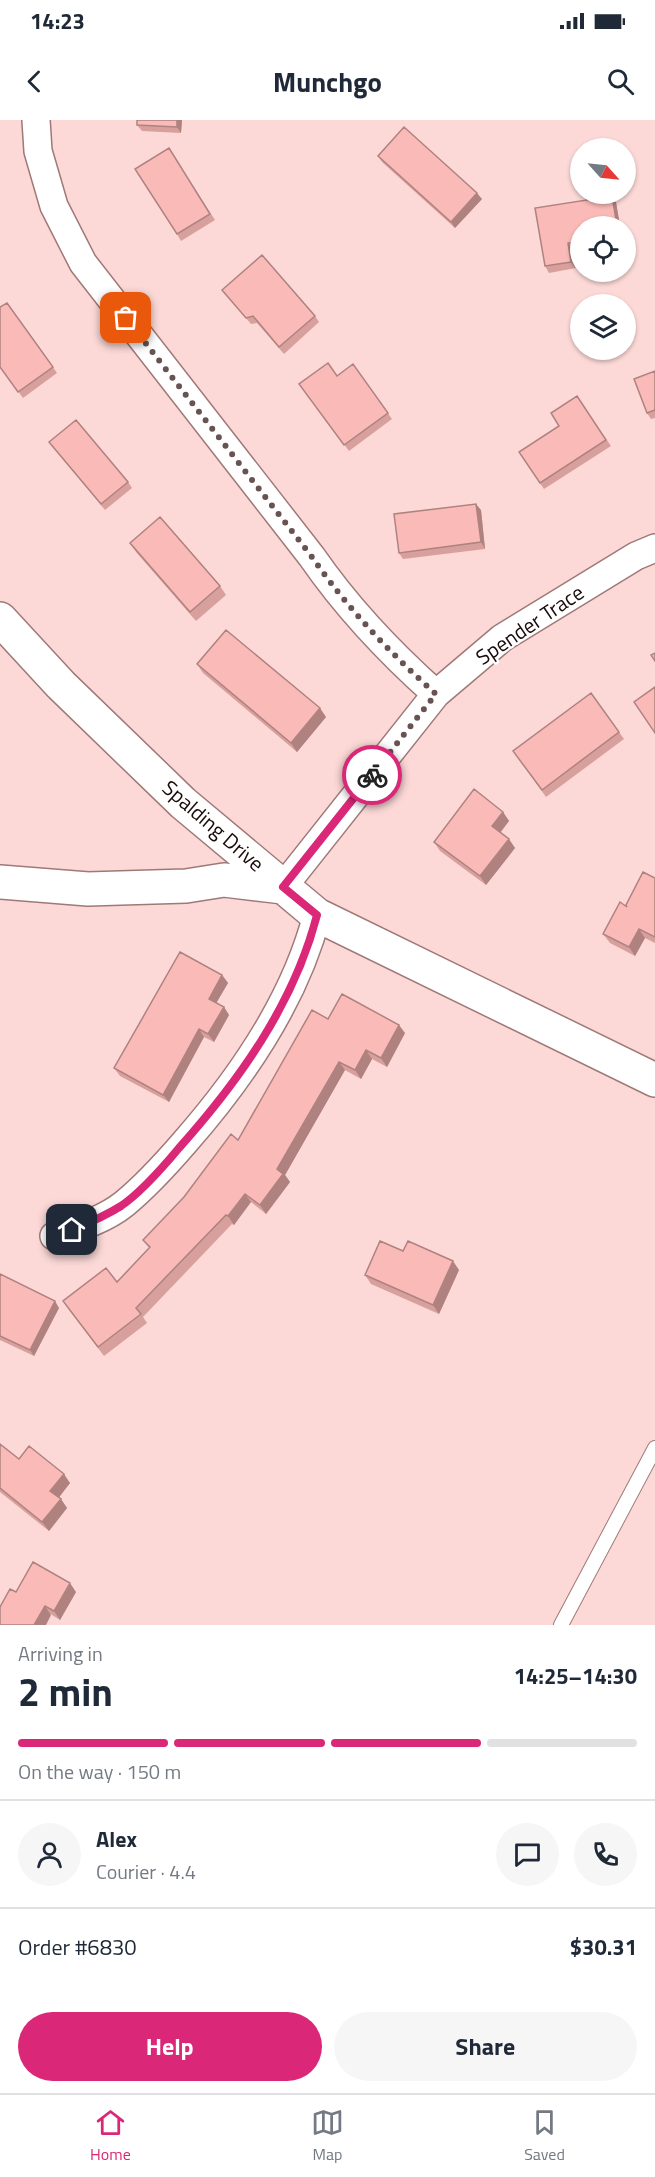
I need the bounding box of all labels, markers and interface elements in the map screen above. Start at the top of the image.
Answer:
text: 14:23 [30,4,85,38]
text: Munchgo [273,61,382,102]
icon: back [18,65,51,98]
icon: search [604,65,637,98]
north arrow [570,138,636,204]
map controls [570,138,636,360]
button: locate [570,216,636,282]
pin [100,292,151,343]
button: layers [570,294,636,360]
icon: bag [109,301,142,334]
street label: Spender Trace [469,576,590,672]
courier [342,745,402,805]
icon: bike [356,759,389,792]
street label: Spalding Drive [156,772,272,879]
pin [46,1204,97,1255]
icon: home [55,1213,88,1246]
text: Arriving in [18,1638,103,1669]
text: 14:25–14:30 [514,1659,637,1693]
text: 2 min [18,1662,113,1721]
text: On the way · 150 m [18,1756,181,1787]
text: Alex [96,1822,137,1856]
button: person [18,1823,81,1886]
button: chat [496,1823,559,1886]
button: phone [574,1823,637,1886]
text: Courier · 4.4 [96,1856,196,1887]
text: Order #6830 [18,1930,137,1964]
text: $30.31 [570,1930,637,1964]
button: Help [18,2012,322,2081]
button: Share [334,2012,637,2081]
tab: Home [90,2106,131,2166]
tab: Map [311,2106,344,2166]
tab: Saved [524,2106,565,2166]

